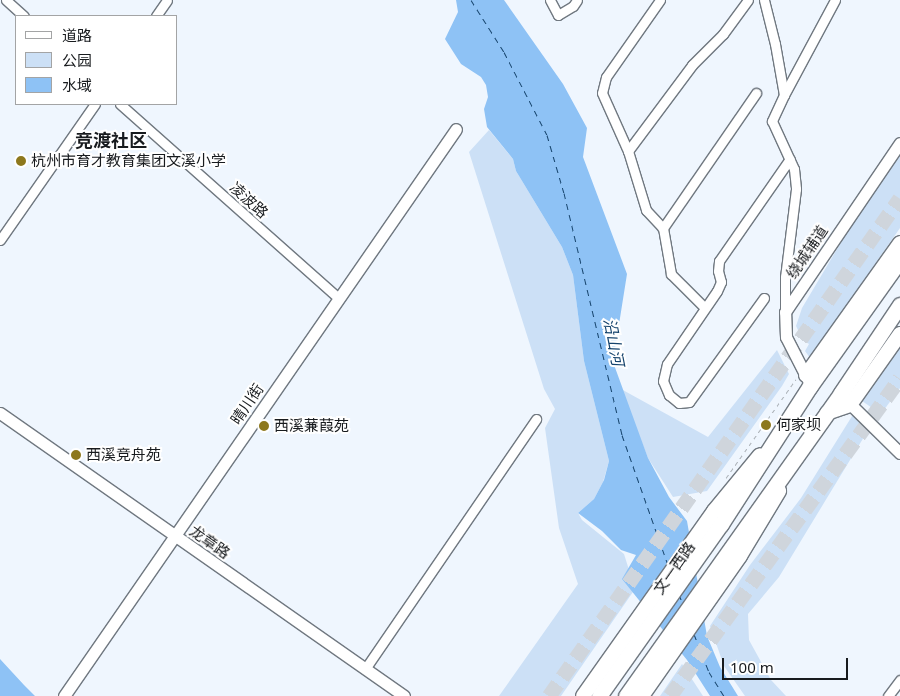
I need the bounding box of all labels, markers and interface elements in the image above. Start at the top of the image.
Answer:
legend [15,15,178,105]
text: 道路 [62,25,92,45]
text: 公园 [62,50,92,70]
text: 水域 [62,75,92,95]
district label: 竞渡社区 [75,129,147,151]
place label: 杭州市育才教育集团文溪小学 [31,152,226,170]
marker: 杭州市育才教育集团文溪小学 [15,155,27,167]
street label: 凌波路 [226,178,272,222]
street label: 绕城辅道 [783,222,831,282]
water label: 沿山河 [600,317,628,367]
street label: 晴川街 [227,380,267,428]
place label: 何家坝 [776,416,821,434]
place label: 西溪蒹葭苑 [274,417,349,435]
marker: 何家坝 [760,419,772,431]
marker: 西溪蒹葭苑 [258,420,270,432]
place label: 西溪竞舟苑 [86,446,161,464]
marker: 西溪竞舟苑 [70,449,82,461]
street label: 龙章路 [186,522,234,562]
street label: 文一西路 [649,538,699,598]
scale bar [725,648,851,680]
text: 100 m [730,657,774,677]

